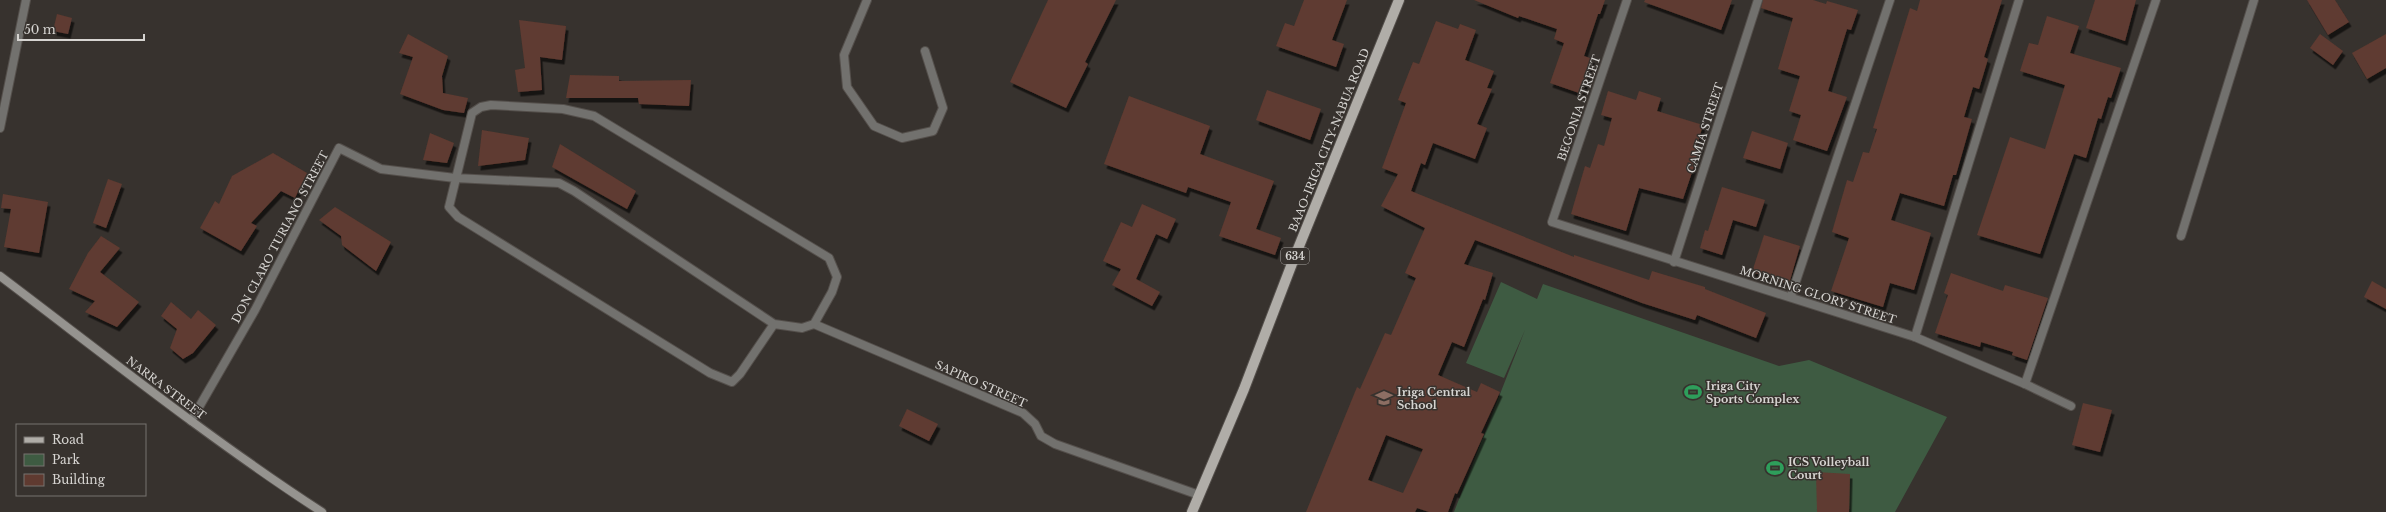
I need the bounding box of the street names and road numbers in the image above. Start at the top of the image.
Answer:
street label: BAAO-IRIGA CITY-NABUA ROAD [1286,46,1372,234]
street label: BEGONIA STREET [1554,53,1604,163]
street label: CAMIA STREET [1684,81,1726,175]
street label: DON CLARO TURIANO STREET [229,148,332,325]
road number: 634 [1281,248,1309,264]
street label: MORNING GLORY STREET [1738,263,1898,327]
street label: NARRA STREET [123,353,209,423]
street label: SAPIRO STREET [933,357,1029,411]

